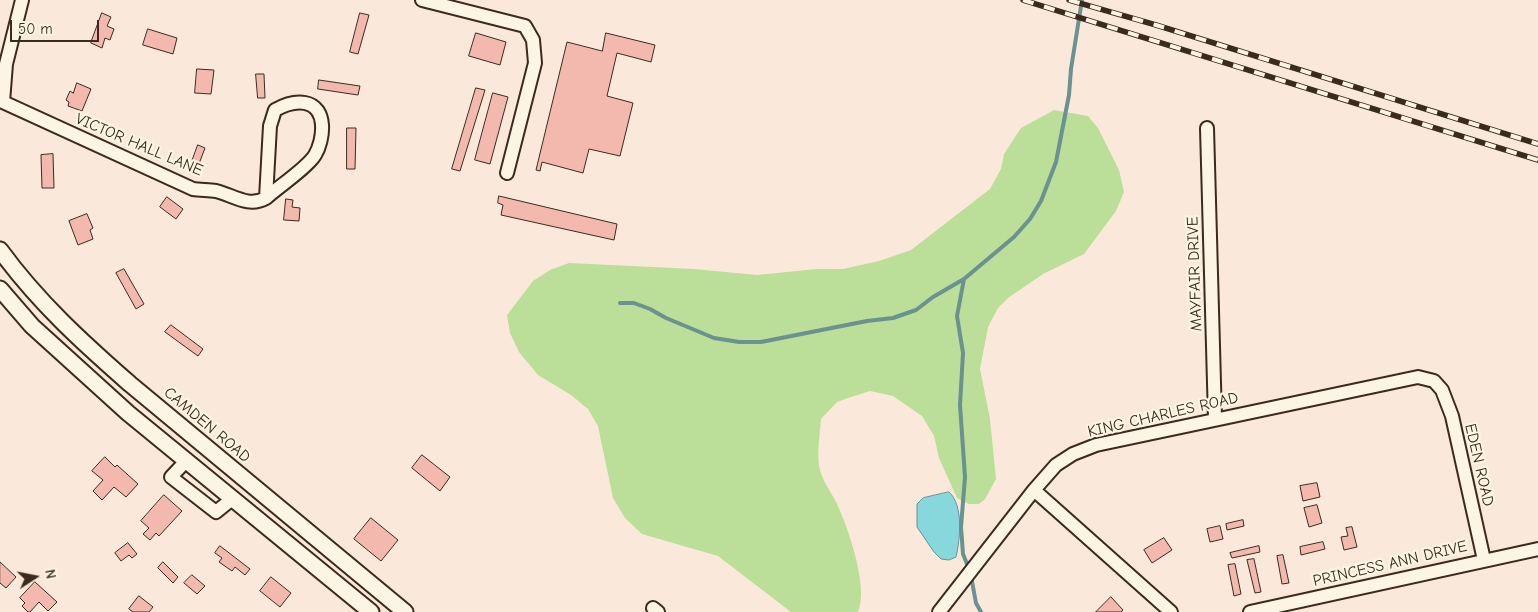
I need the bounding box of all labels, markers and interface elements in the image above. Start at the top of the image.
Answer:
scale bar [12,10,101,42]
text: 50 m [18,20,53,38]
street label: VICTOR HALL LANE [72,109,206,181]
street label: MAYFAIR DRIVE [1183,216,1207,332]
street label: CAMDEN ROAD [160,383,254,467]
street label: KING CHARLES ROAD [1086,388,1240,442]
street label: EDEN ROAD [1460,422,1498,508]
street label: PRINCESS ANN DRIVE [1311,537,1469,591]
north arrow [10,552,60,602]
text: N [41,568,59,580]

